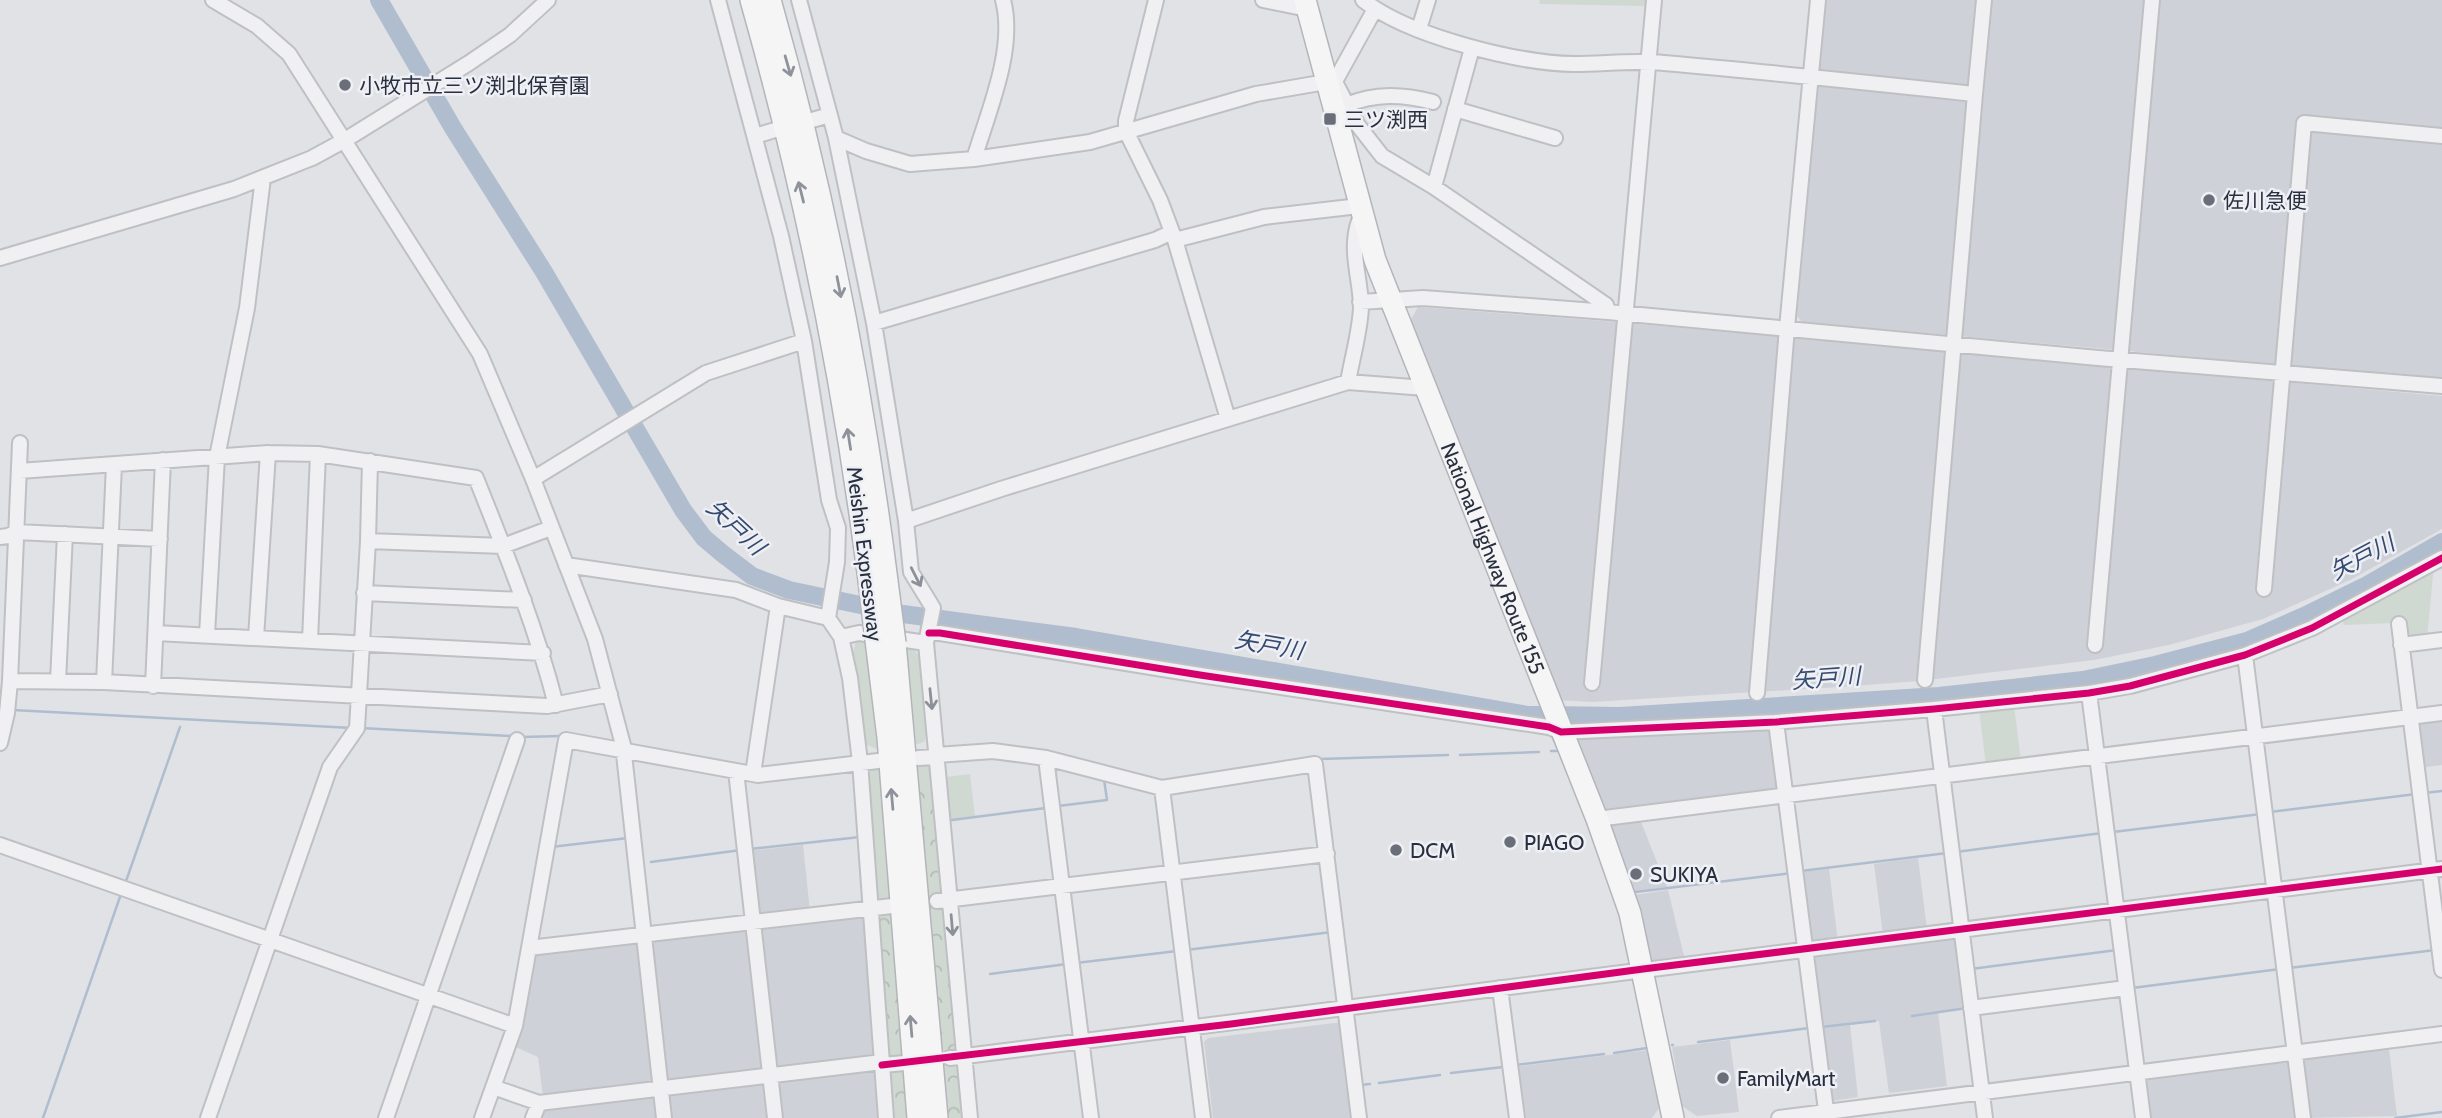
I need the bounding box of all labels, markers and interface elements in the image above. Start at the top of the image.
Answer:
one-way arrow [783,54,796,76]
place label: 小牧市立三ツ渕北保育園 [359,73,590,98]
marker: 小牧市立三ツ渕北保育園 [337,77,353,93]
place label: 三ツ渕西 [1344,107,1428,132]
marker: 三ツ渕西 [1322,111,1338,127]
one-way arrow [794,181,807,204]
place label: 佐川急便 [2223,188,2307,213]
marker: 佐川急便 [2201,192,2217,208]
one-way arrow [833,275,847,298]
one-way arrow [842,428,855,451]
street label: National Highway Route 155 [1436,439,1551,677]
street label: Meishin Expressway [842,465,888,643]
water label: 矢戸川 [701,493,773,563]
water label: 矢戸川 [2325,527,2402,586]
one-way arrow [909,566,923,586]
water label: 矢戸川 [1233,625,1308,665]
water label: 矢戸川 [1791,661,1864,694]
one-way arrow [925,687,938,710]
one-way arrow [885,788,898,811]
place label: PIAGO [1524,830,1584,855]
marker: PIAGO [1502,834,1518,850]
place label: DCM [1410,838,1455,863]
marker: DCM [1388,842,1404,858]
place label: SUKIYA [1650,862,1718,887]
marker: SUKIYA [1628,866,1644,882]
one-way arrow [946,914,959,936]
one-way arrow [904,1015,917,1037]
place label: FamilyMart [1737,1066,1835,1091]
marker: FamilyMart [1715,1070,1731,1086]

